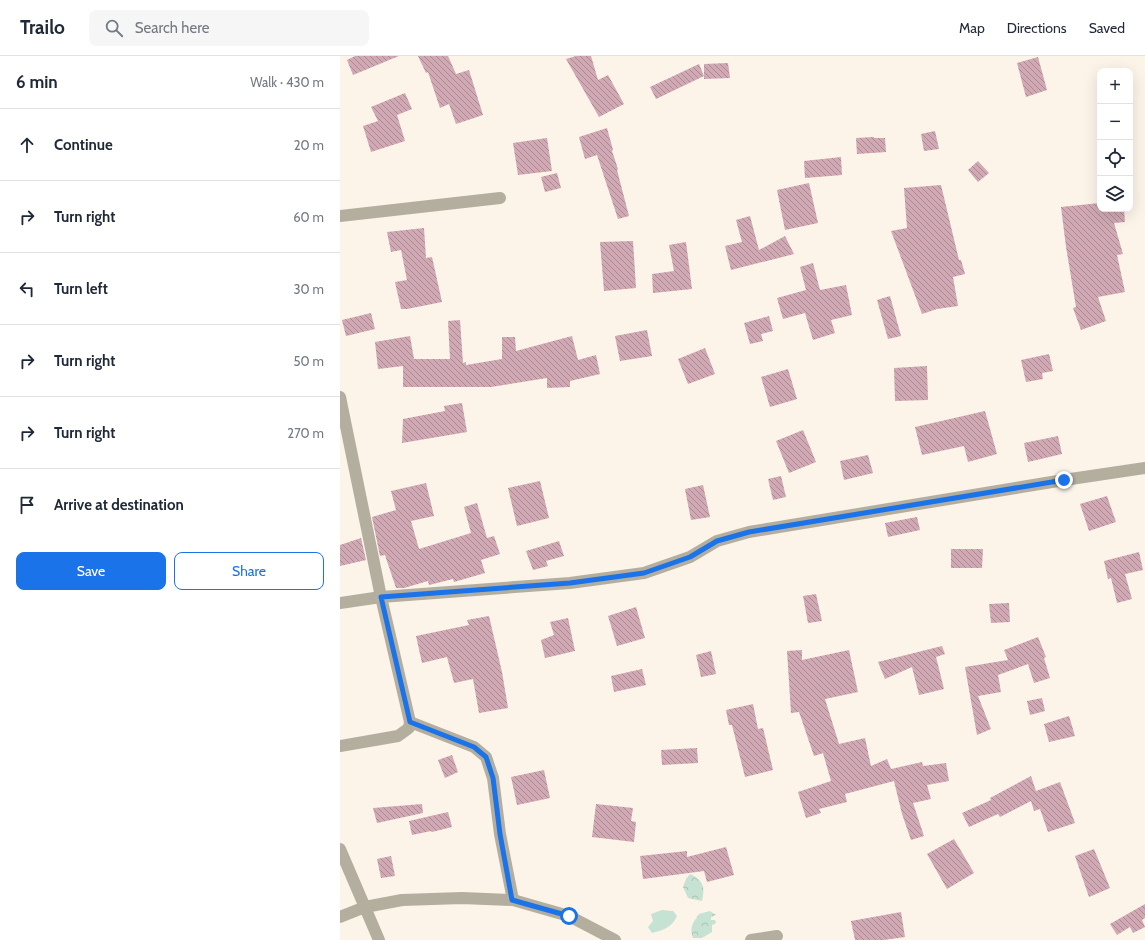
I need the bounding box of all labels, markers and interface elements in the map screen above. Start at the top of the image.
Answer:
search box [89,10,369,46]
text: Trailo [20,16,65,39]
icon: search [103,17,125,39]
text: Search here [135,19,209,37]
text: Map [959,19,985,37]
text: Directions [1007,19,1067,37]
text: Saved [1089,19,1125,37]
map controls [1097,68,1133,212]
button: + [1097,68,1133,104]
text: 6 min [16,72,58,92]
text: Walk · 430 m [250,74,324,90]
button: − [1097,104,1133,140]
icon: ahead [16,134,38,156]
text: Continue [54,136,113,154]
text: 20 m [294,137,324,153]
button: locate [1097,140,1133,176]
button: layers [1097,176,1133,212]
icon: right [16,206,38,228]
text: Turn right [54,208,115,226]
text: 60 m [293,209,324,225]
icon: left [16,278,38,300]
text: Turn left [54,280,108,298]
text: 30 m [294,281,324,297]
icon: right [16,350,38,372]
text: Turn right [54,352,115,370]
text: 50 m [294,353,324,369]
icon: right [16,422,38,444]
text: Turn right [54,424,115,442]
text: 270 m [287,425,324,441]
route end [1055,471,1073,489]
icon: arrive [16,494,38,516]
text: Arrive at destination [54,496,184,514]
button: Save [16,552,166,590]
button: Share [174,552,324,590]
route start [560,907,578,925]

